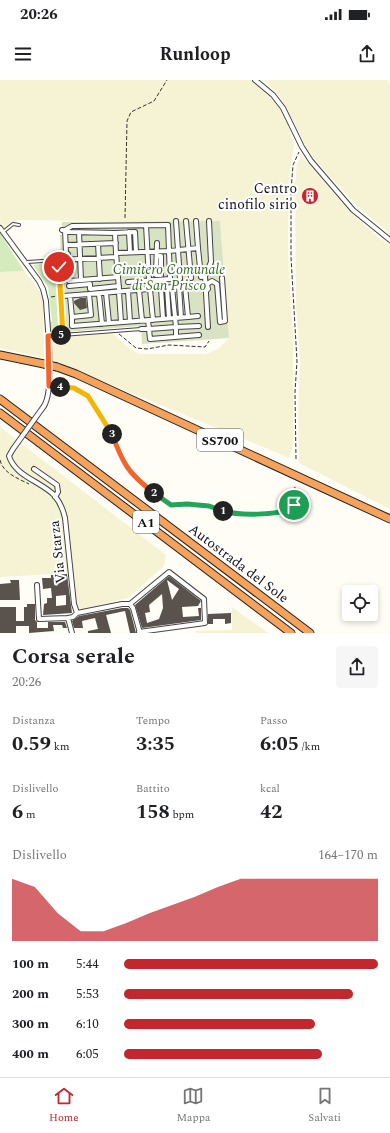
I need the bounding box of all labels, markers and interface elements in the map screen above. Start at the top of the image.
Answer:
text: 20:26 [20,3,58,26]
text: Runloop [159,41,231,68]
icon: menu [12,43,34,65]
icon: share [356,43,378,65]
place label: Centro cinofilo sirio [218,178,297,215]
building icon: Centro cinofilo sirio [300,186,320,206]
pin [42,250,76,284]
icon: check [48,256,70,278]
park label: Cimitero Comunale di San Prisco [113,259,225,296]
pin: 5 [51,325,71,345]
text: 5 [58,326,64,343]
pin: 4 [50,377,70,397]
text: 4 [57,378,63,395]
pin: 3 [102,424,122,444]
text: 3 [109,425,115,442]
road number: SS700 [197,429,243,451]
pin: 2 [144,483,164,503]
text: 2 [151,484,157,501]
pin [277,488,311,522]
icon: arrive [283,494,305,516]
pin: 1 [213,501,233,521]
text: 1 [220,502,226,519]
road number: A1 [133,511,159,533]
street label: Via Starza [44,519,71,585]
street label: Autostrada del Sole [184,519,293,608]
map controls [342,585,378,621]
button: locate [342,585,378,621]
text: Corsa serale [12,640,135,673]
button: share [336,646,378,688]
text: 20:26 [12,672,41,692]
text: Distanza [12,712,55,729]
text: Tempo [136,712,170,729]
text: Passo [260,712,288,729]
text: 0.59 [12,729,51,759]
text: 3:35 [136,729,175,759]
text: 6:05 [260,729,299,759]
text: km [51,738,69,755]
text: /km [299,738,320,755]
text: Dislivello [12,780,58,797]
text: Battito [136,780,170,797]
text: kcal [260,780,280,797]
text: 6 [12,797,23,827]
text: 158 [136,797,170,827]
text: 42 [260,797,282,827]
text: m [23,806,35,823]
text: bpm [170,806,194,823]
text: Dislivello [12,845,67,865]
text: 164–170 m [318,845,378,865]
text: 100 m [12,954,49,974]
text: 5:44 [76,954,99,974]
text: 200 m [12,984,49,1004]
text: 5:53 [76,984,99,1004]
text: 300 m [12,1014,49,1034]
text: 6:10 [76,1014,99,1034]
text: 400 m [12,1044,49,1064]
text: 6:05 [76,1044,99,1064]
tab: Home [49,1085,79,1126]
tab: Mappa [177,1085,210,1126]
tab: Salvati [308,1085,341,1126]

